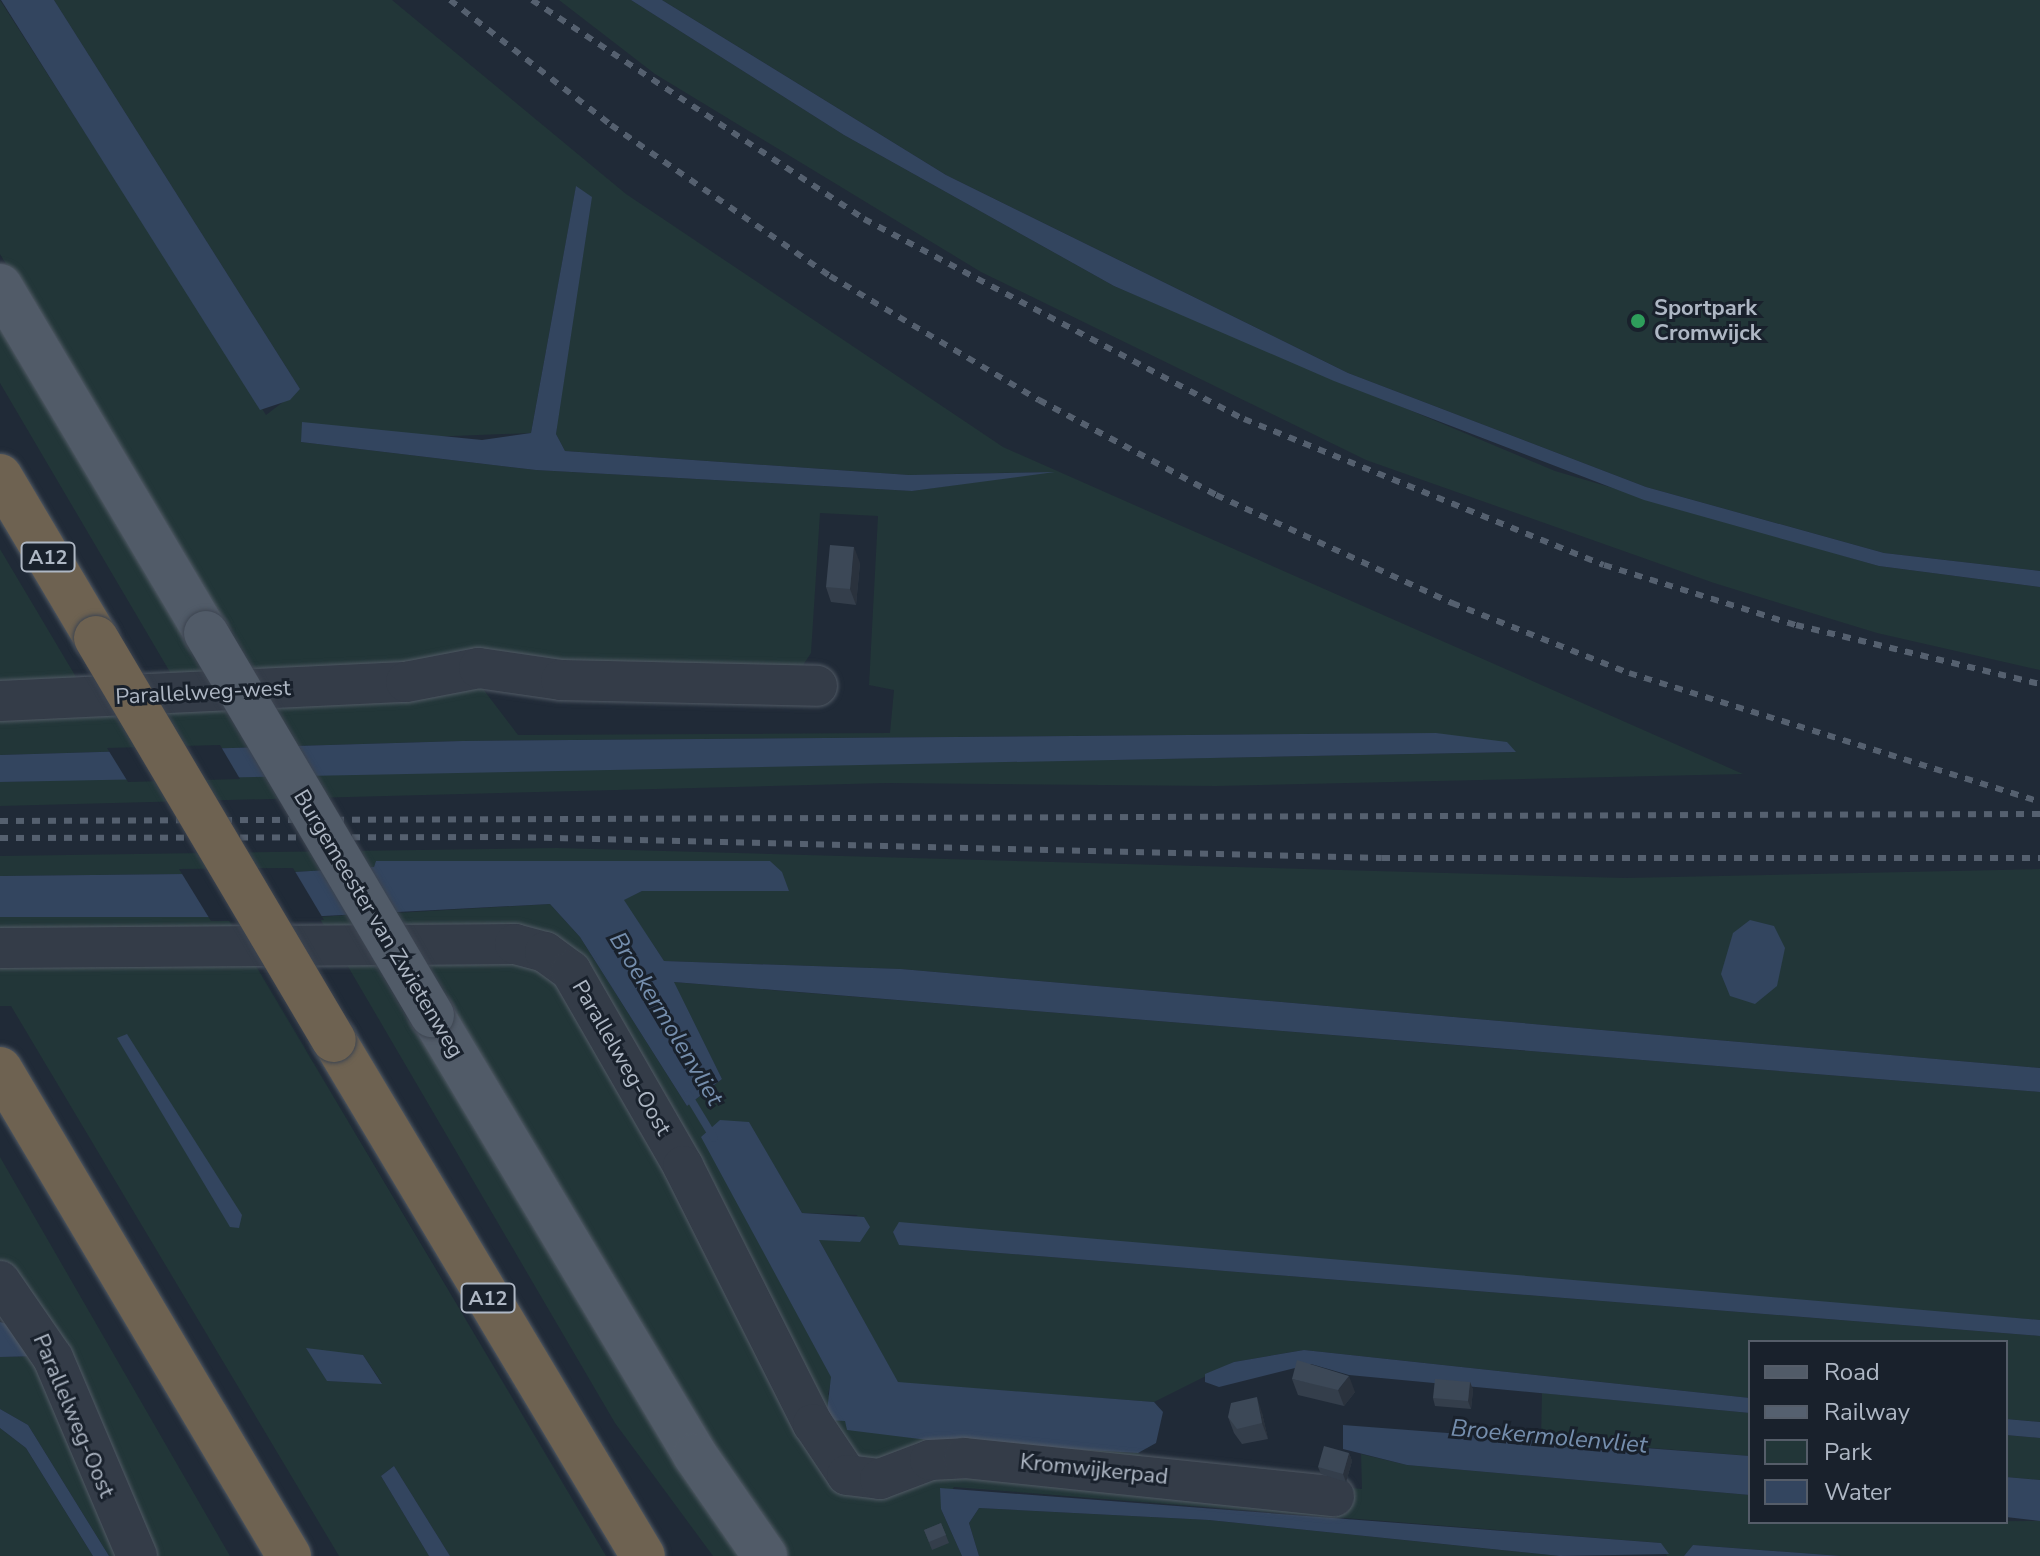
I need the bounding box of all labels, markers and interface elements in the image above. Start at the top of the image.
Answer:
place label: Sportpark Cromwijck [1654,295,1761,346]
marker: Sportpark Cromwijck [1629,312,1647,330]
road number: A12 [20,541,76,573]
street label: Parallelweg-west [115,675,291,711]
street label: Burgemeester van Zwietenweg [287,785,469,1063]
water label: Broekermolenvliet [603,927,729,1111]
street label: Parallelweg-Oost [566,976,676,1140]
road number: A12 [460,1282,516,1314]
street label: Parallelweg-Oost [27,1330,119,1502]
legend [1748,1340,2008,1524]
text: Road [1824,1356,1880,1388]
text: Railway [1824,1396,1910,1428]
water label: Broekermolenvliet [1450,1414,1648,1460]
text: Park [1824,1436,1872,1468]
street label: Kromwijkerpad [1019,1449,1169,1491]
text: Water [1824,1476,1891,1508]

